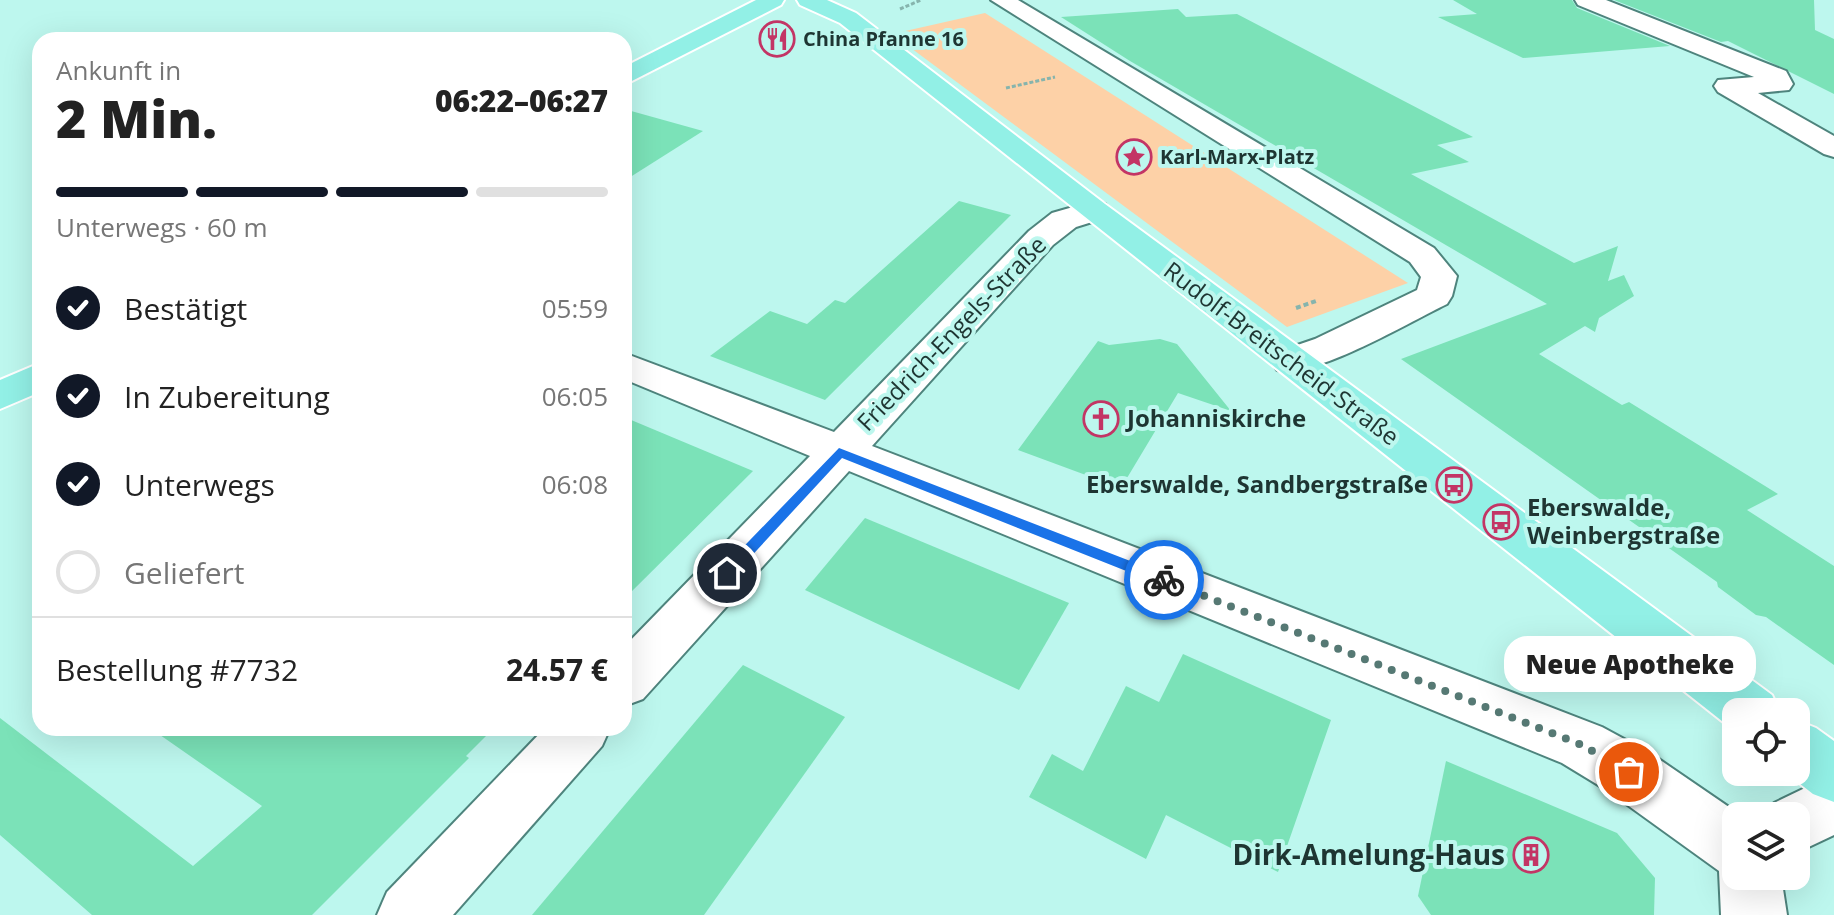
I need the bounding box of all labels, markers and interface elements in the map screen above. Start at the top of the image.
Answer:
restaurant icon: China Pfanne 16 [758,20,796,58]
place label: China Pfanne 16 [803,25,964,52]
text: Ankunft in [56,52,181,88]
text: 06:22–06:27 [435,80,608,121]
text: 2 Min. [56,82,217,153]
place icon: Karl-Marx-Platz [1115,138,1153,176]
place label: Karl-Marx-Platz [1160,143,1314,170]
text: Unterwegs · 60 m [56,209,268,245]
street label: Friedrich-Engels-Straße [849,228,1053,438]
street label: Rudolf-Breitscheid-Straße [1157,253,1406,452]
icon: check [56,286,100,330]
text: Bestätigt [124,288,247,329]
text: 05:59 [542,290,608,326]
icon: check [56,374,100,418]
text: In Zubereitung [124,376,330,417]
text: 06:05 [542,378,608,414]
church icon: Johanniskirche [1082,400,1120,438]
place label: Johanniskirche [1125,401,1306,434]
icon: check [56,462,100,506]
text: Unterwegs [124,464,275,505]
text: 06:08 [542,466,608,502]
bus stop icon: Eberswalde, Sandbergstraße [1435,466,1473,504]
place label: Eberswalde, Sandbergstraße [1086,467,1428,500]
place label: Eberswalde, Weinbergstraße [1527,490,1720,551]
bus stop icon: Eberswalde, Weinbergstraße [1482,503,1520,541]
pin [693,539,761,607]
courier [1124,540,1204,620]
icon: home [705,551,749,595]
text: Geliefert [124,552,245,593]
icon: bike [1142,558,1186,602]
callout: Neue Apotheke [1503,636,1755,692]
text: Neue Apotheke [1526,646,1734,682]
text: Bestellung #7732 [56,649,298,690]
text: 24.57 € [506,649,608,690]
map controls [1722,698,1810,890]
button: locate [1722,698,1810,786]
pin [1595,738,1663,806]
icon: bag [1607,750,1651,794]
button: layers [1722,802,1810,890]
place label: Dirk-Amelung-Haus [1232,835,1505,873]
building icon: Dirk-Amelung-Haus [1512,836,1550,874]

